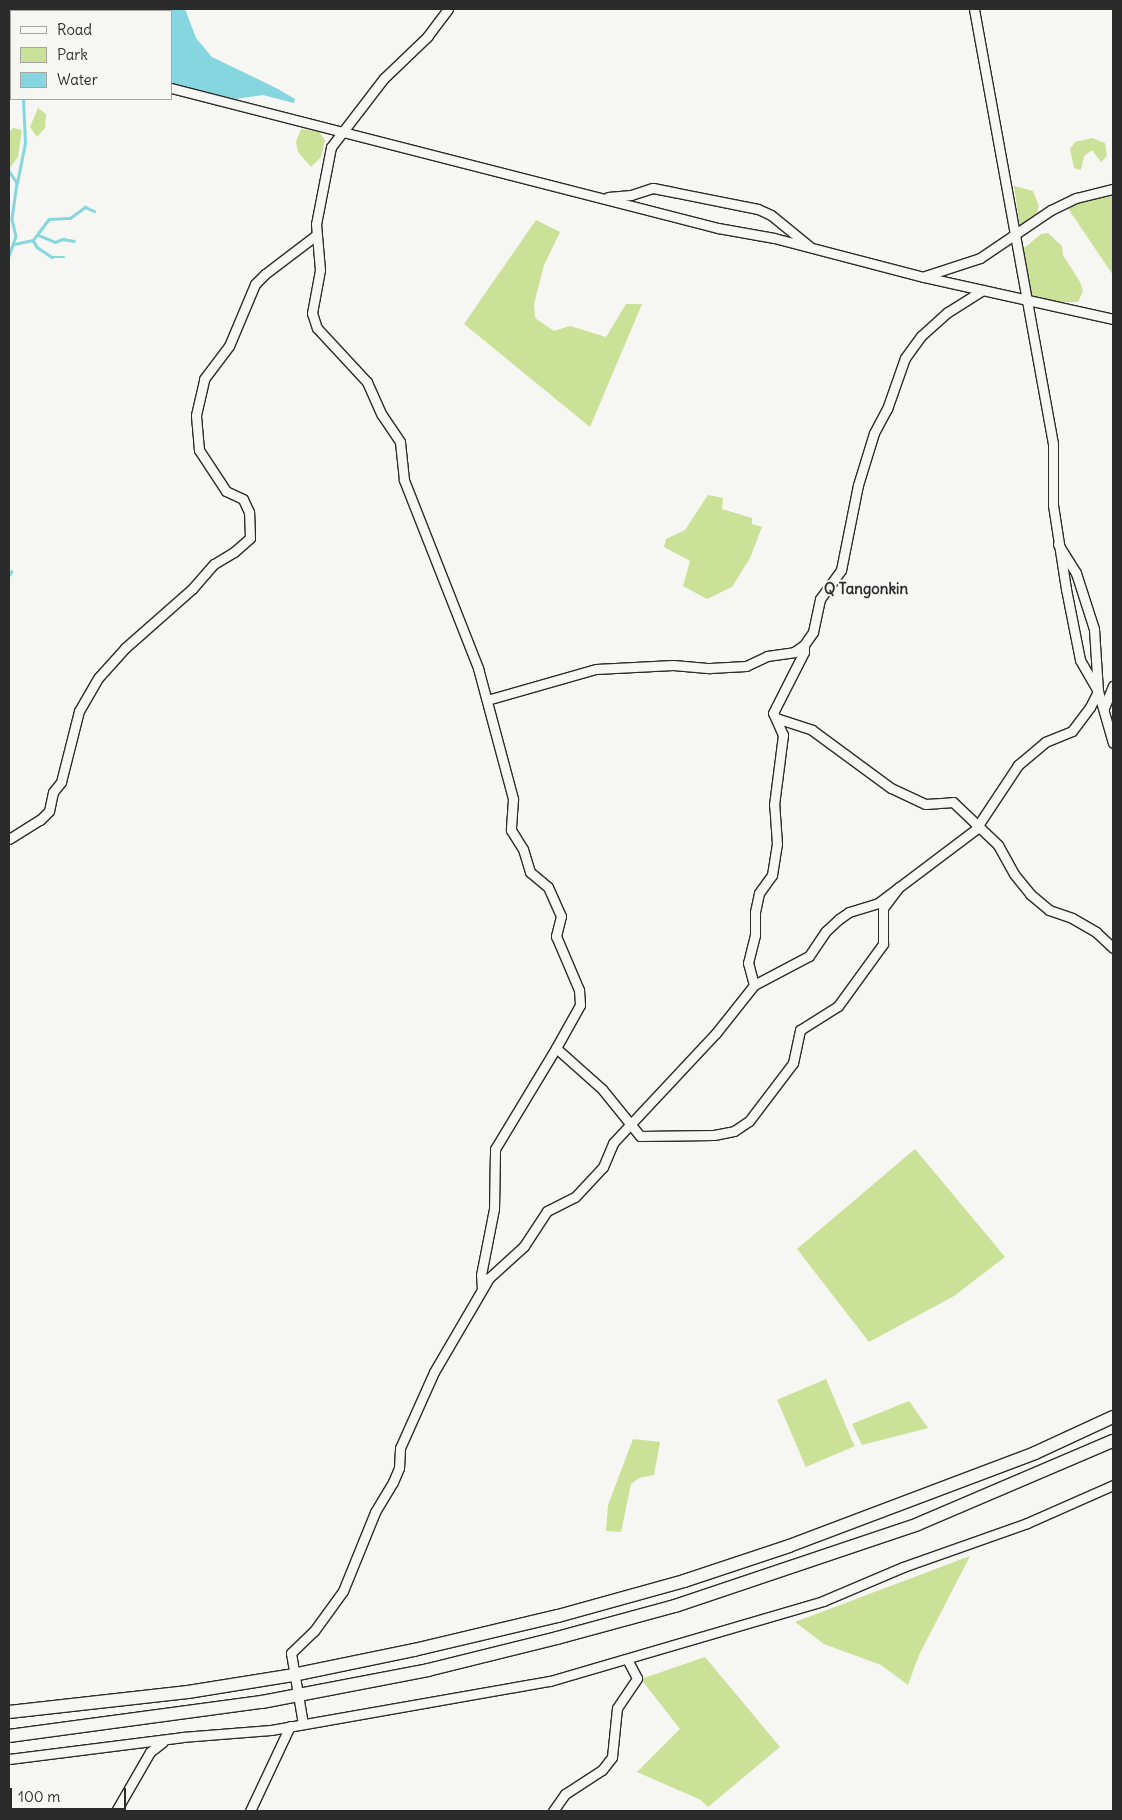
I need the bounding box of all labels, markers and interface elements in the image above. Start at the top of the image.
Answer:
legend [10,10,172,100]
text: Road [57,20,92,39]
text: Park [57,45,88,64]
text: Water [57,70,98,89]
district label: Q Tangonkin [824,580,908,598]
scale bar [12,1778,129,1810]
text: 100 m [18,1787,60,1806]

